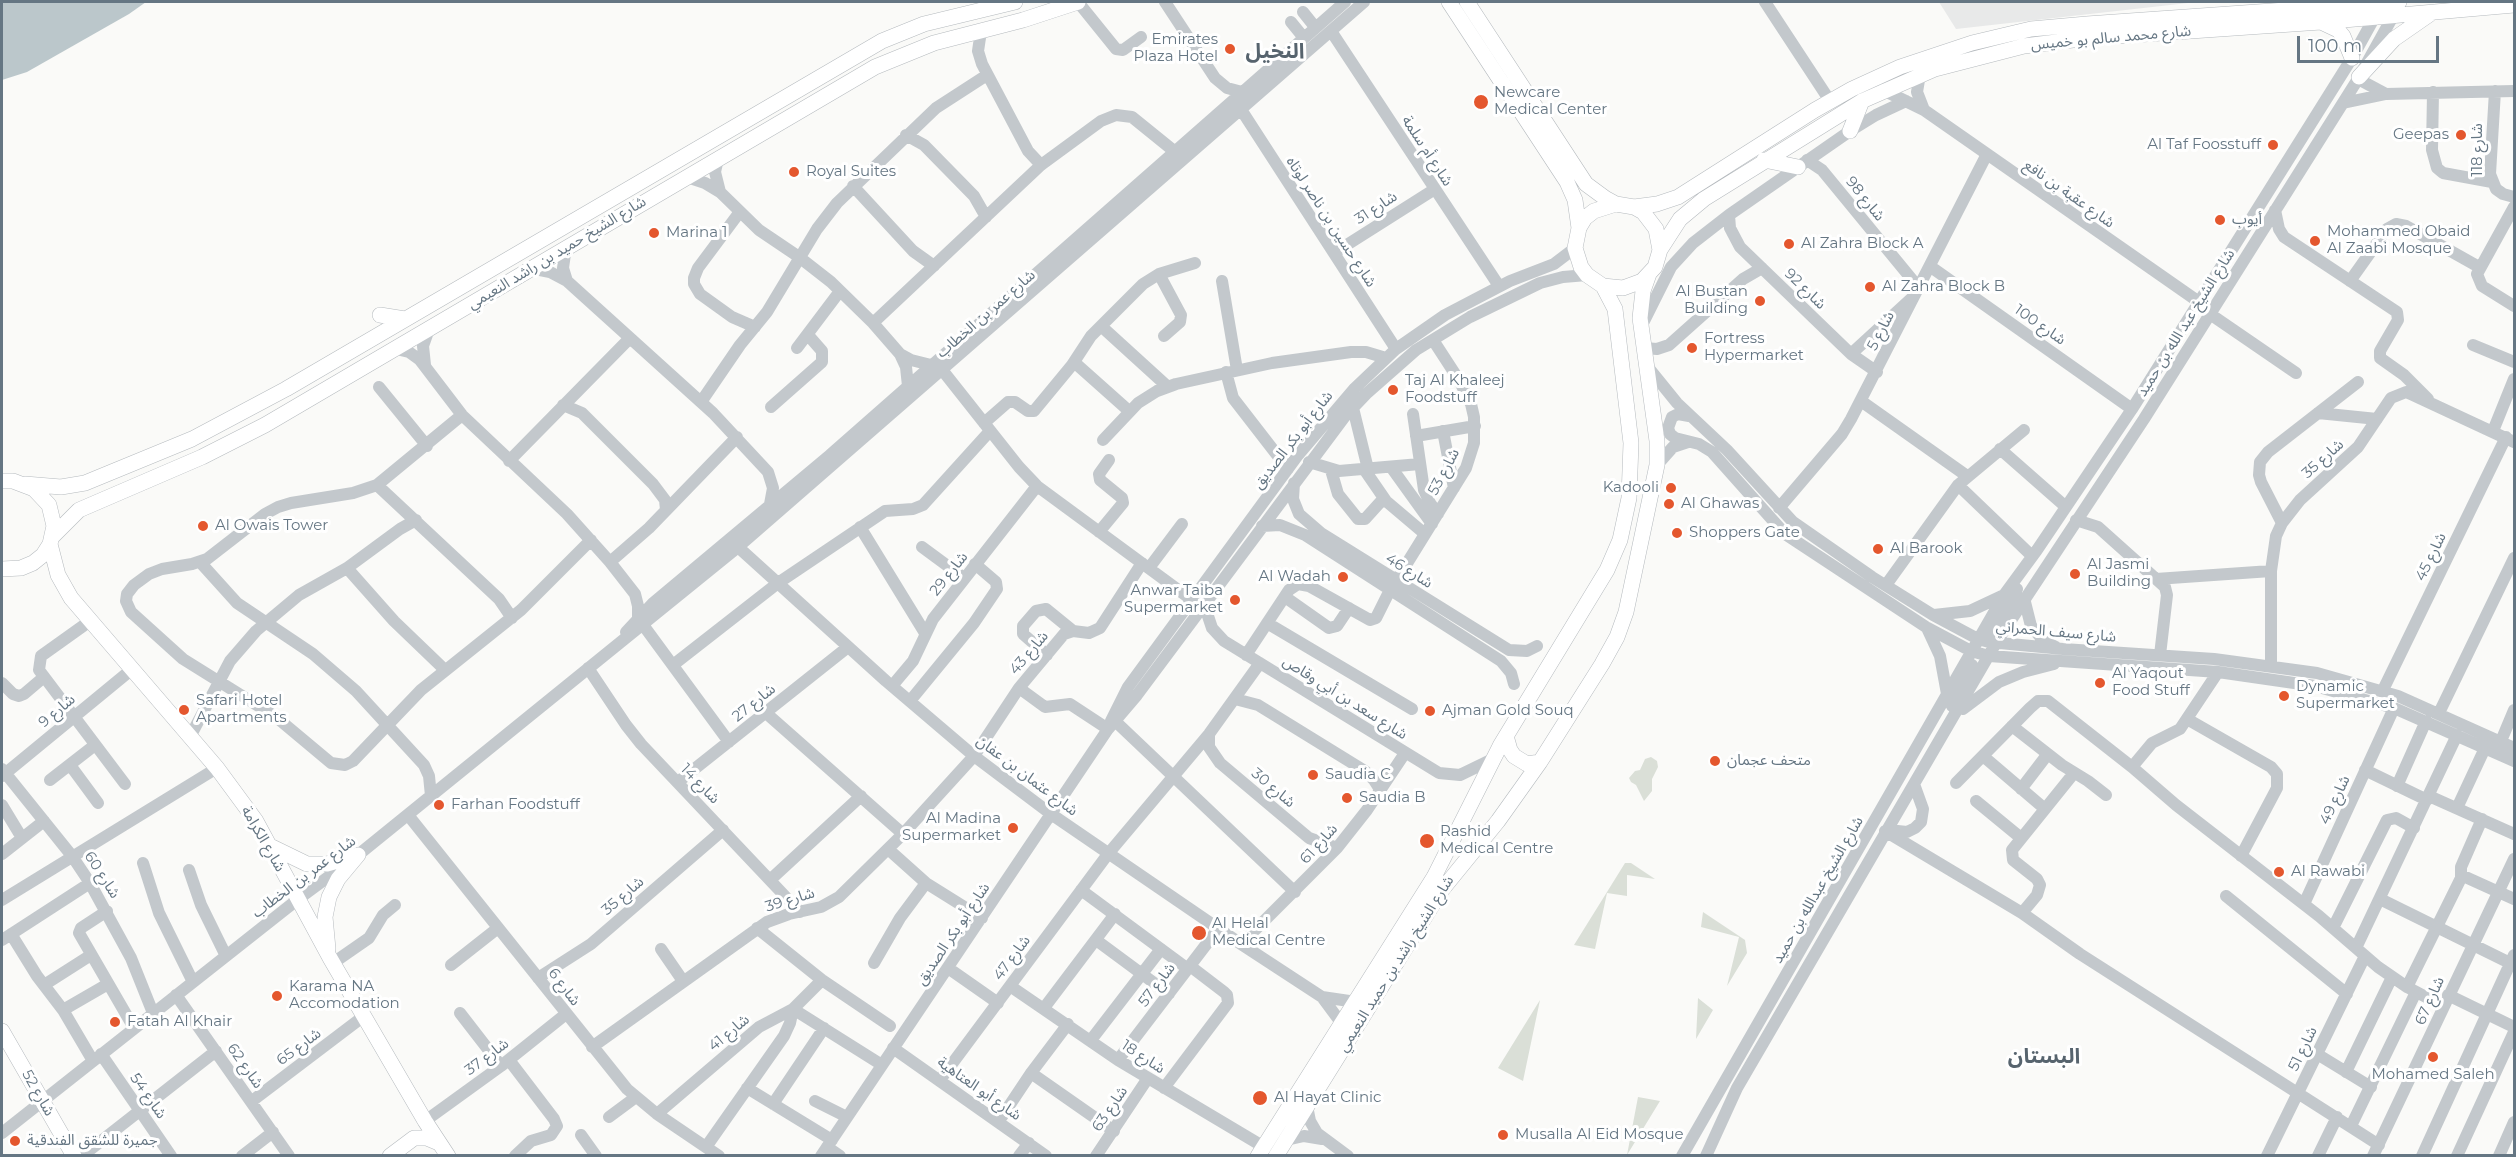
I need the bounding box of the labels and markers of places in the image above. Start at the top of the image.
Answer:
place label: Emirates Plaza Hotel [1133,31,1218,66]
marker: Emirates Plaza Hotel [1223,42,1237,56]
place label: Newcare Medical Center [1494,84,1607,119]
marker: Newcare Medical Center [1472,93,1490,111]
place label: Geepas [2393,126,2449,144]
marker: Geepas [2454,128,2468,142]
place label: Al Taf Foosstuff [2147,136,2261,154]
marker: Al Taf Foosstuff [2266,138,2280,152]
place label: Royal Suites [806,163,896,181]
marker: Royal Suites [787,165,801,179]
place label: أيوب [2232,211,2262,229]
marker: أيوب [2213,213,2227,227]
place label: Mohammed Obaid Al Zaabi Mosque [2327,223,2470,258]
place label: Marina 1 [666,224,727,242]
marker: Marina 1 [647,226,661,240]
marker: Mohammed Obaid Al Zaabi Mosque [2308,234,2322,248]
place label: Al Zahra Block A [1801,235,1923,253]
marker: Al Zahra Block A [1782,237,1796,251]
place label: Al Zahra Block B [1882,278,2005,296]
marker: Al Zahra Block B [1863,280,1877,294]
place label: Al Bustan Building [1676,283,1748,318]
marker: Al Bustan Building [1753,294,1767,308]
place label: Fortress Hypermarket [1704,330,1804,365]
marker: Fortress Hypermarket [1685,341,1699,355]
place label: Taj Al Khaleej Foodstuff [1405,372,1505,407]
marker: Taj Al Khaleej Foodstuff [1386,383,1400,397]
place label: Kadooli [1603,479,1659,497]
marker: Kadooli [1664,481,1678,495]
place label: Al Ghawas [1681,495,1759,513]
marker: Al Ghawas [1662,497,1676,511]
place label: Al Owais Tower [215,517,328,535]
marker: Al Owais Tower [196,519,210,533]
place label: Shoppers Gate [1689,524,1800,542]
marker: Shoppers Gate [1670,526,1684,540]
place label: Al Barook [1890,540,1962,558]
marker: Al Barook [1871,542,1885,556]
place label: Al Jasmi Building [2087,556,2151,591]
marker: Al Jasmi Building [2068,567,2082,581]
place label: Al Wadah [1258,568,1331,586]
marker: Al Wadah [1336,570,1350,584]
place label: Anwar Taiba Supermarket [1124,582,1223,617]
marker: Anwar Taiba Supermarket [1228,593,1242,607]
place label: Al Yaqout Food Stuff [2112,665,2190,700]
marker: Al Yaqout Food Stuff [2093,676,2107,690]
place label: Dynamic Supermarket [2296,678,2395,713]
marker: Dynamic Supermarket [2277,689,2291,703]
place label: Safari Hotel Apartments [196,692,287,727]
place label: Ajman Gold Souq [1442,702,1574,720]
marker: Safari Hotel Apartments [177,703,191,717]
marker: Ajman Gold Souq [1423,704,1437,718]
place label: متحف عجمان [1727,752,1811,770]
marker: متحف عجمان [1708,754,1722,768]
place label: Saudia C [1325,766,1391,784]
marker: Saudia C [1306,768,1320,782]
place label: Saudia B [1359,789,1425,807]
marker: Saudia B [1340,791,1354,805]
place label: Farhan Foodstuff [451,796,580,814]
marker: Farhan Foodstuff [432,798,446,812]
place label: Al Madina Supermarket [902,810,1001,845]
marker: Al Madina Supermarket [1006,821,1020,835]
place label: Rashid Medical Centre [1440,823,1553,858]
marker: Rashid Medical Centre [1418,832,1436,850]
place label: Al Rawabi [2291,863,2365,881]
marker: Al Rawabi [2272,865,2286,879]
place label: Al Helal Medical Centre [1212,915,1325,950]
marker: Al Helal Medical Centre [1190,924,1208,942]
place label: Karama NA Accomodation [289,978,400,1013]
marker: Karama NA Accomodation [270,989,284,1003]
place label: Fatah Al Khair [127,1013,232,1031]
marker: Fatah Al Khair [108,1015,122,1029]
marker: Mohamed Saleh [2426,1050,2440,1064]
place label: Mohamed Saleh [2371,1066,2495,1084]
marker: Al Hayat Clinic [1251,1089,1269,1107]
place label: Al Hayat Clinic [1274,1089,1382,1107]
place label: Musalla Al Eid Mosque [1515,1126,1684,1144]
marker: Musalla Al Eid Mosque [1496,1128,1510,1142]
place label: جميرة للشقق الفندقية [27,1132,158,1150]
marker: جميرة للشقق الفندقية [8,1134,22,1148]

